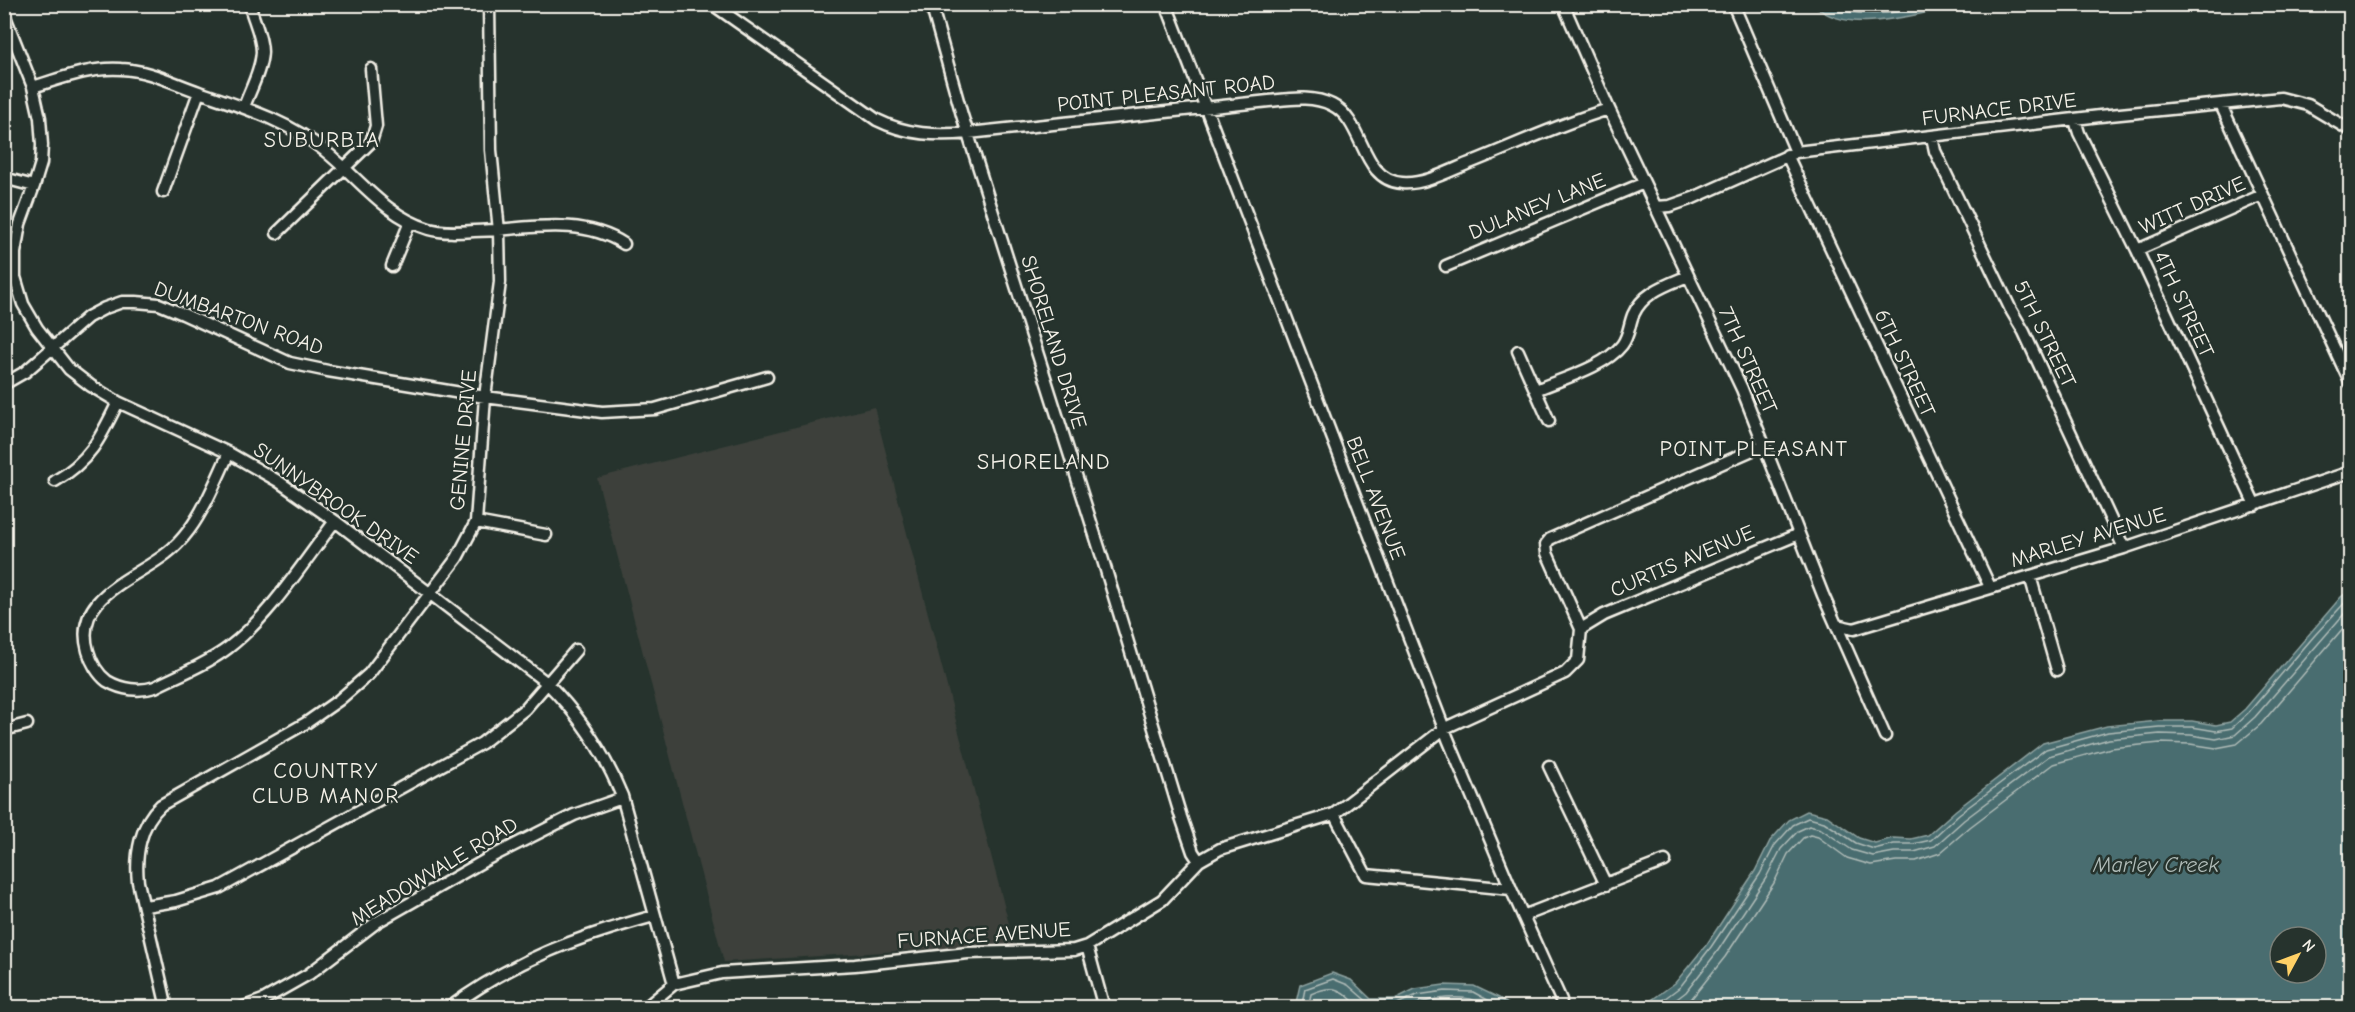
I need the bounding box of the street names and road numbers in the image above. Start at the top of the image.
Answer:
street label: POINT PLEASANT ROAD [1056,70,1276,116]
street label: FURNACE DRIVE [1920,88,2078,130]
street label: DULANEY LANE [1465,168,1609,244]
street label: WITT DRIVE [2135,171,2249,239]
street label: 4TH STREET [2149,247,2219,361]
street label: SHORELAND DRIVE [1016,252,1092,432]
street label: DUMBARTON ROAD [151,276,327,360]
street label: 5TH STREET [2009,277,2081,391]
street label: 7TH STREET [1714,303,1782,417]
street label: 6TH STREET [1870,305,1940,421]
street label: GENINE DRIVE [445,369,481,511]
street label: BELL AVENUE [1342,433,1410,563]
street label: SUNNYBROOK DRIVE [249,437,423,569]
street label: MARLEY AVENUE [2007,502,2169,572]
street label: CURTIS AVENUE [1606,520,1758,602]
street label: MEADOWVALE ROAD [346,812,522,930]
street label: FURNACE AVENUE [896,917,1072,953]

